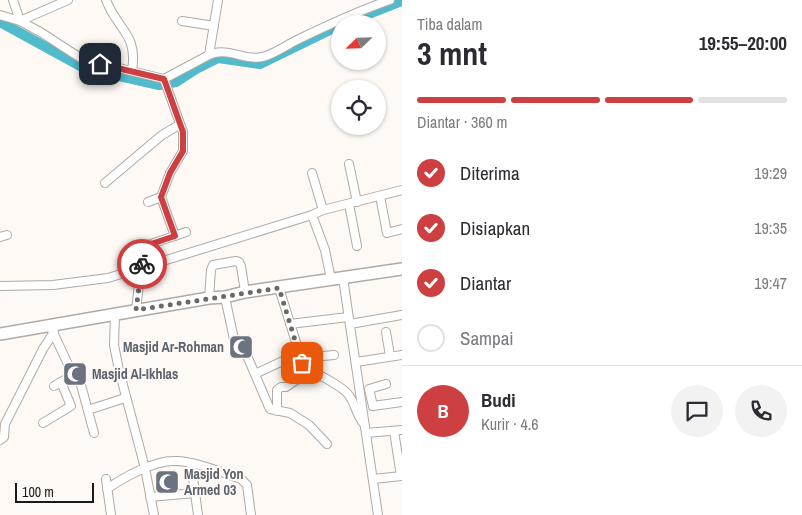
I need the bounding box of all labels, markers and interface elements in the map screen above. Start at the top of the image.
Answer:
text: Tiba dalam [417,13,482,35]
north arrow [331,15,386,70]
map controls [331,15,386,135]
text: 19:55–20:00 [699,30,787,56]
text: 3 mnt [417,32,487,75]
pin [79,43,121,85]
icon: home [86,50,114,78]
button: locate [331,80,386,135]
text: Diantar · 360 m [417,111,507,133]
icon: check [417,159,445,187]
text: Diterima [460,160,520,186]
text: 19:29 [754,162,787,184]
icon: check [417,214,445,242]
text: Disiapkan [460,215,530,241]
text: 19:35 [754,217,787,239]
courier [117,239,167,289]
icon: bike [128,250,156,278]
icon: check [417,269,445,297]
text: Diantar [460,270,511,296]
text: 19:47 [754,272,787,294]
text: Sampai [460,325,514,351]
mosque icon: Masjid Ar-Rohman [228,334,254,360]
place label: Masjid Ar-Rohman [123,338,224,356]
pin [281,342,323,384]
icon: bag [288,349,316,377]
mosque icon: Masjid Al-Ikhlas [62,361,88,387]
place label: Masjid Al-Ikhlas [92,365,178,383]
button: chat [671,385,723,437]
button: phone [735,385,787,437]
text: Budi [481,387,516,413]
text: B [437,398,449,424]
text: Kurir · 4.6 [481,413,539,435]
place label: Masjid Yon Armed 03 [184,465,244,499]
mosque icon: Masjid Yon Armed 03 [154,469,180,495]
scale bar [15,480,94,503]
text: 100 m [22,483,54,501]

